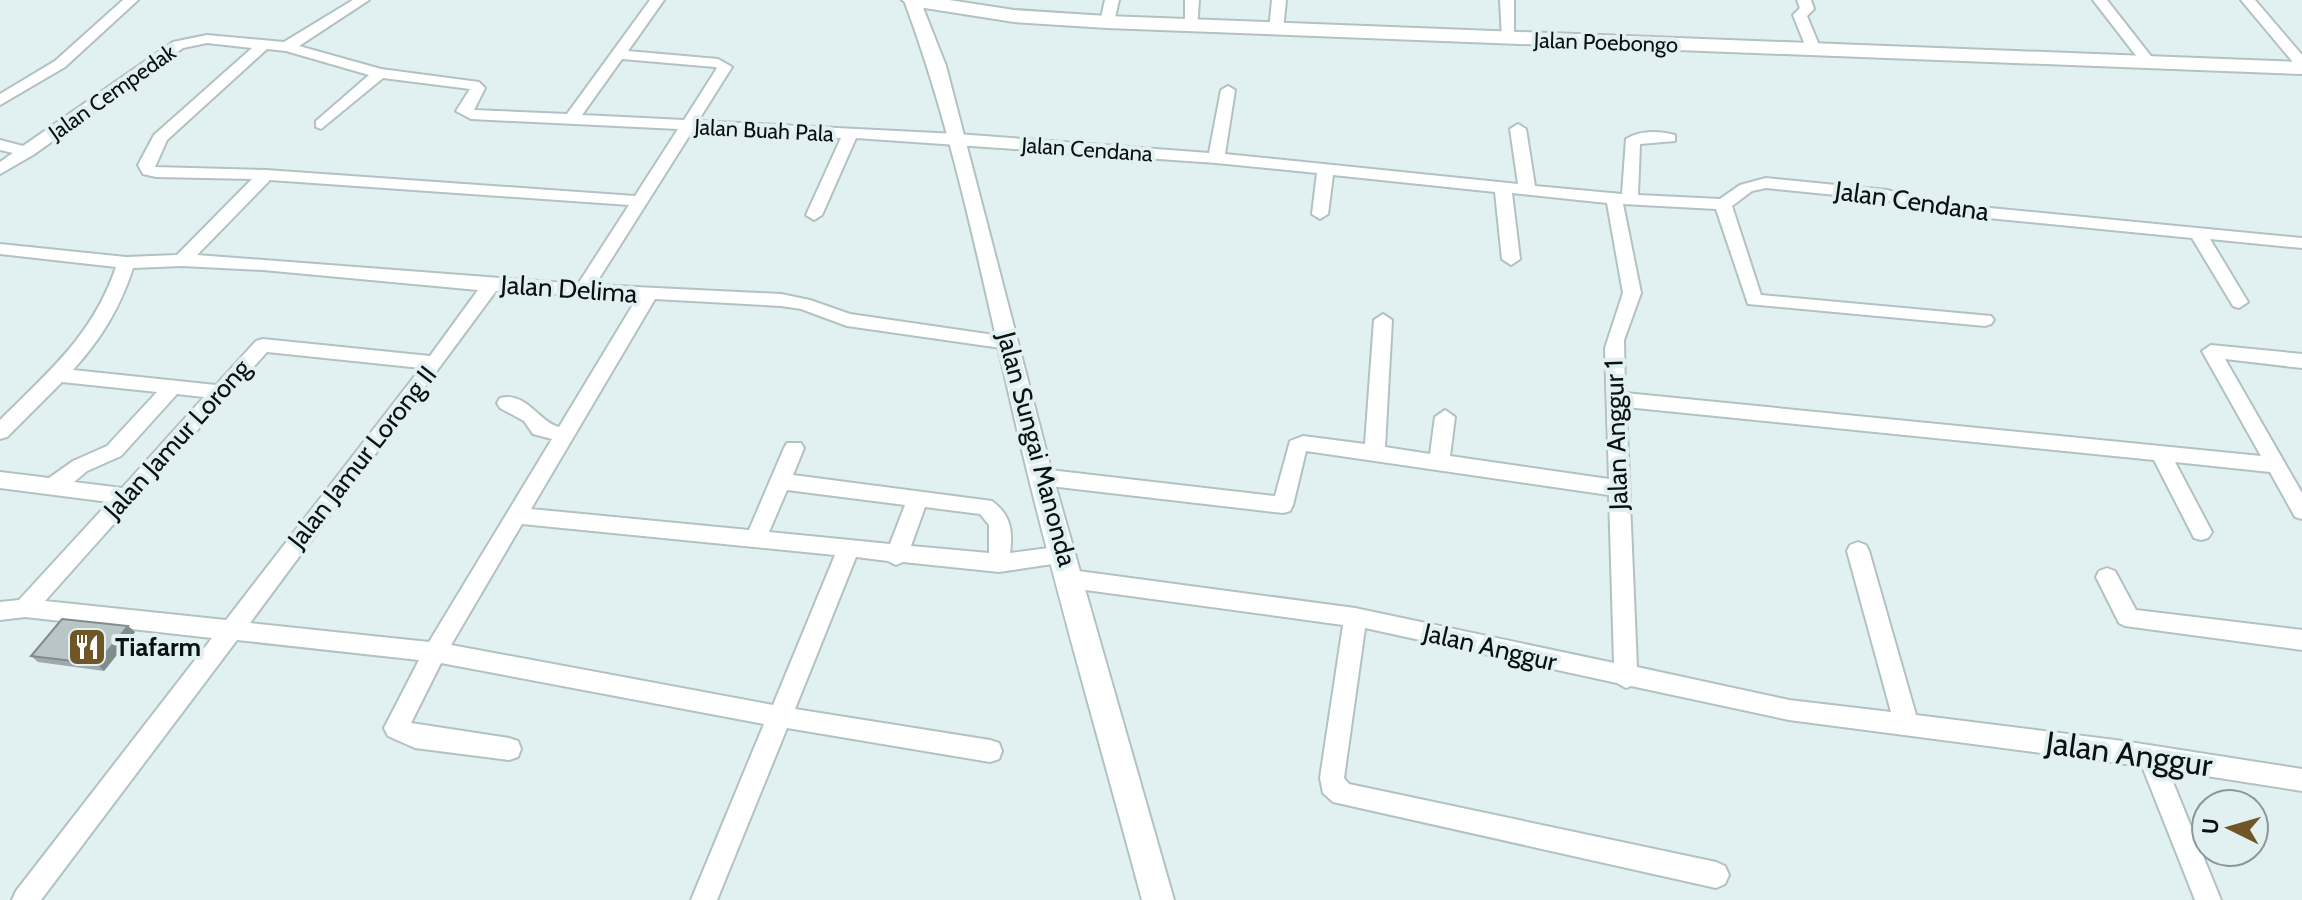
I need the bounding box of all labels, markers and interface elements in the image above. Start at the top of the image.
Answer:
street label: Jalan Poebongo [1532,26,1679,59]
street label: Jalan Cempedak [43,39,181,147]
street label: Jalan Buah Pala [693,113,835,148]
street label: Jalan Cendana [1019,131,1154,168]
street label: Jalan Cendana [1832,174,1992,228]
street label: Jalan Delima [499,268,639,310]
street label: Jalan Sungai Manonda [990,327,1084,570]
street label: Jalan Jamur Lorong [96,352,258,526]
street label: Jalan Jamur Lorong II [280,359,443,556]
street label: Jalan Anggur 1 [1597,359,1635,512]
street label: Jalan Anggur [1419,616,1561,678]
restaurant icon: Tiafarm [66,626,108,668]
place label: Tiafarm [115,631,201,663]
street label: Jalan Anggur [2042,722,2216,785]
north arrow [2190,788,2270,868]
text: U [2196,817,2225,835]

